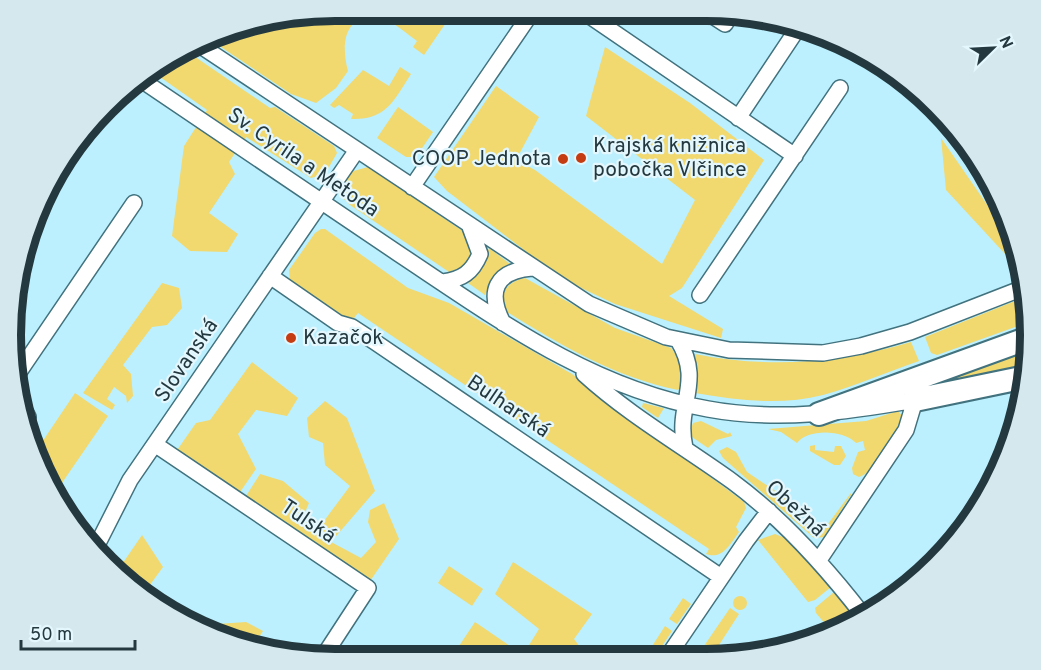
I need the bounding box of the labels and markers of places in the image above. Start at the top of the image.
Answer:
place label: Krajská knižnica pobočka Vlčince [593,133,747,184]
place label: COOP Jednota [412,146,551,173]
marker: Krajská knižnica pobočka Vlčince [574,151,588,165]
marker: COOP Jednota [556,152,570,166]
place label: Kazačok [303,325,383,352]
marker: Kazačok [284,331,298,345]

